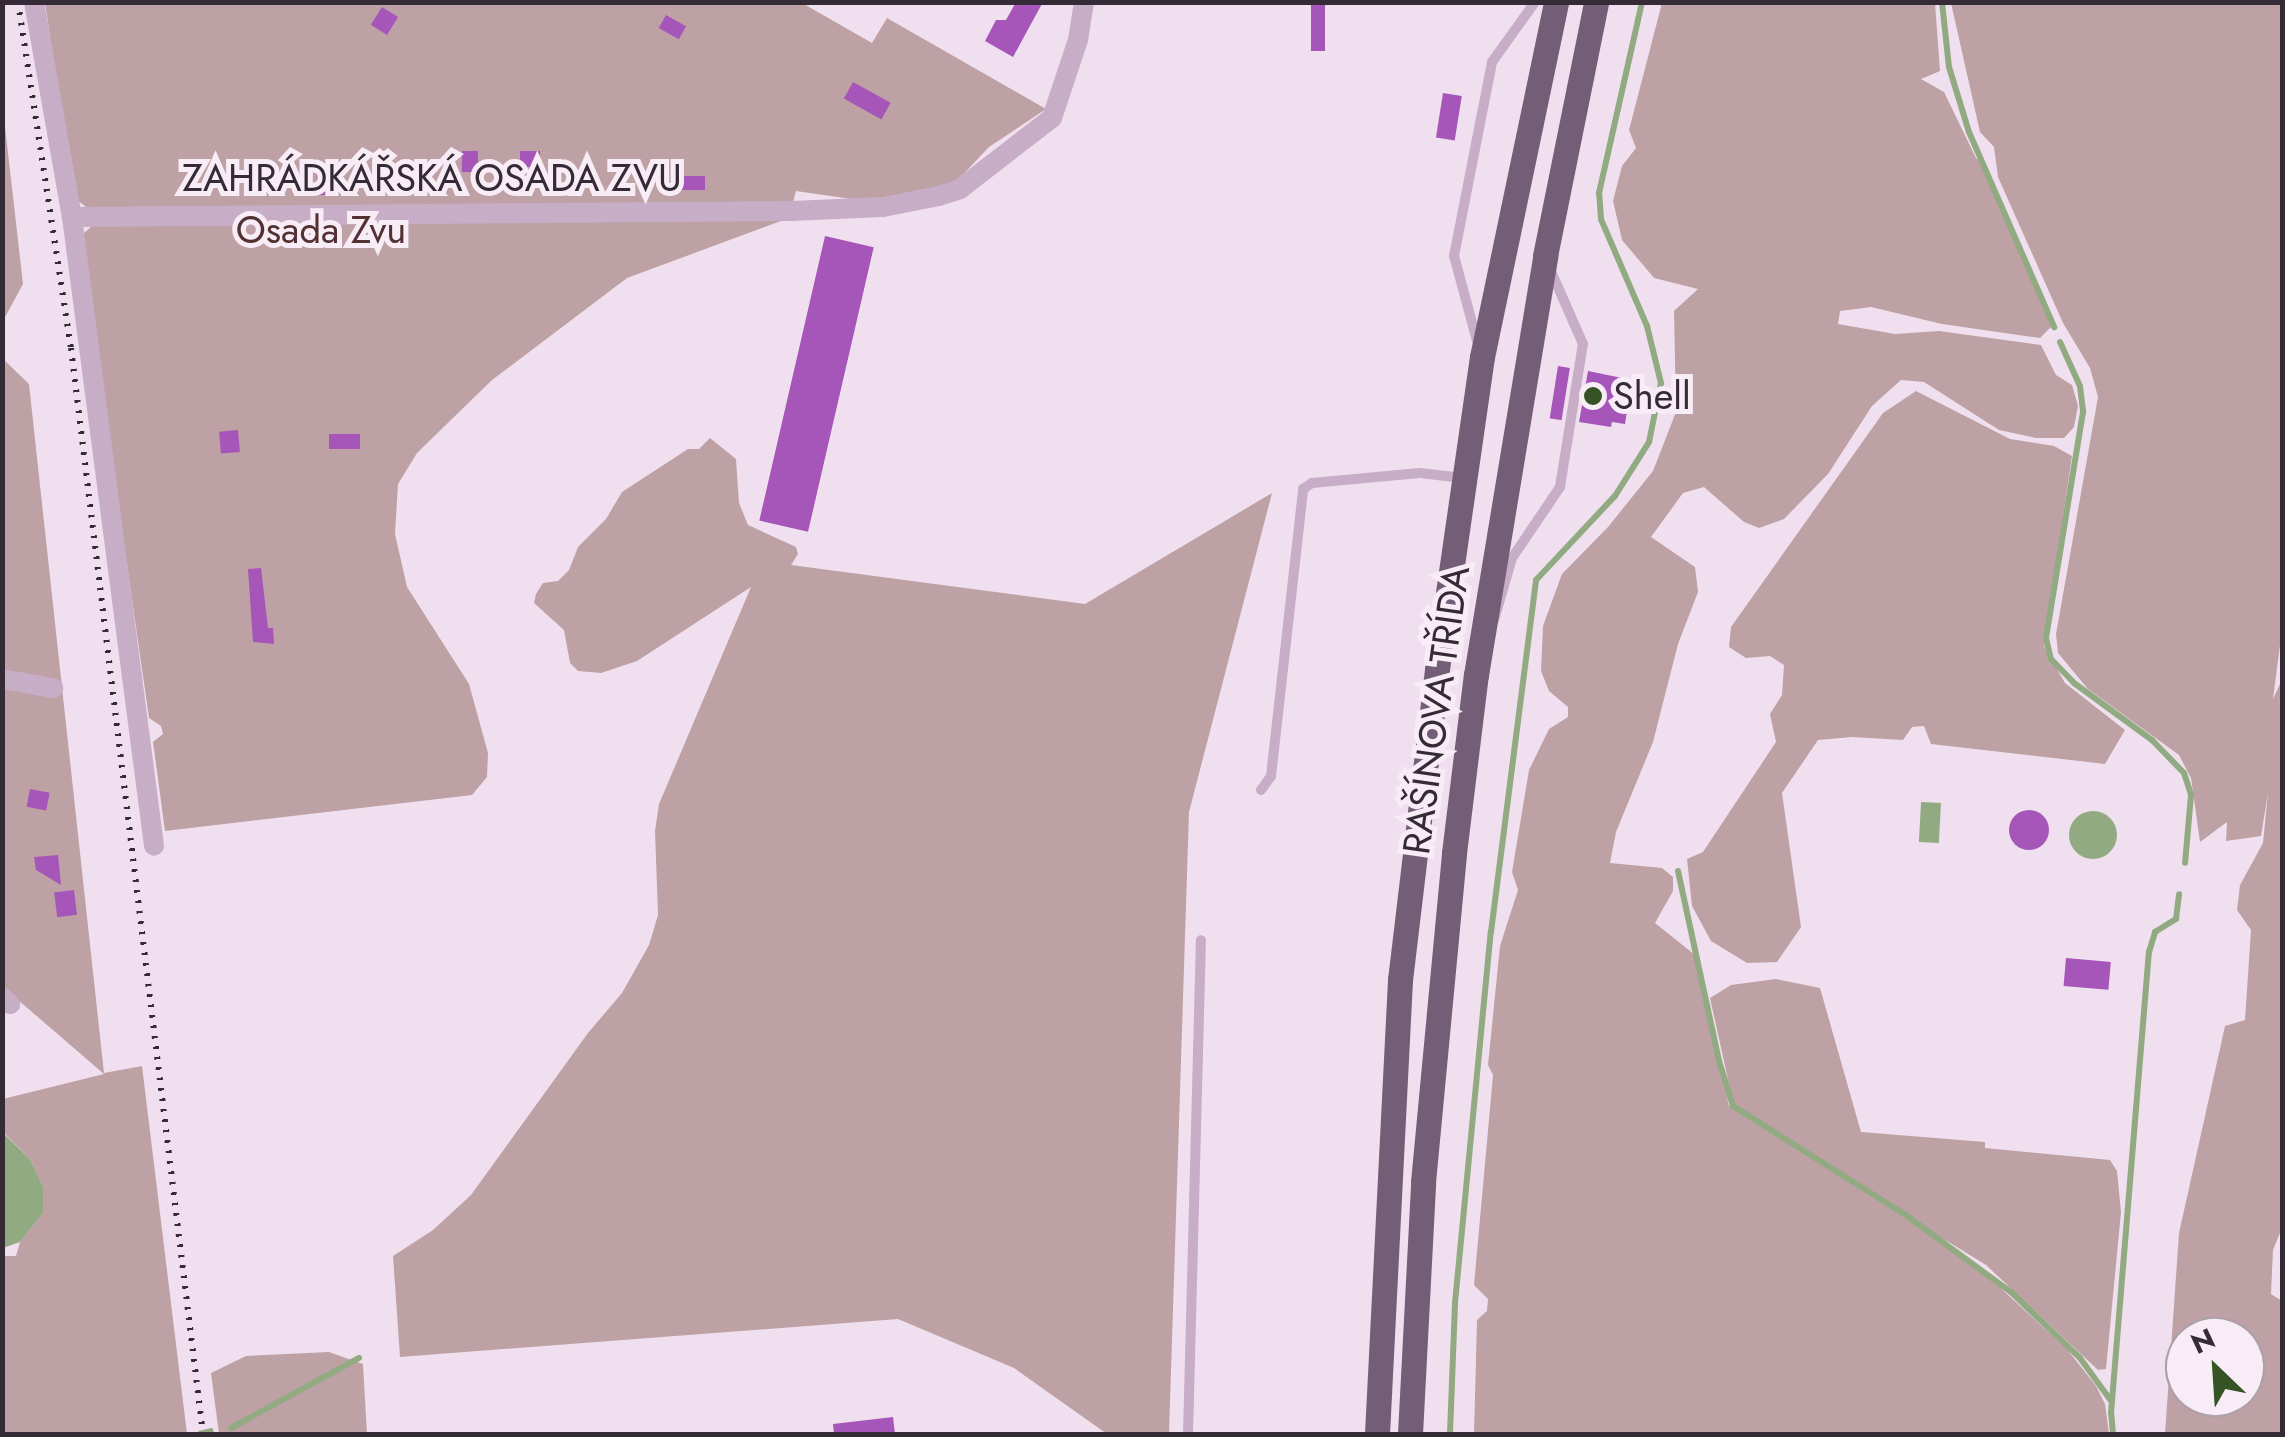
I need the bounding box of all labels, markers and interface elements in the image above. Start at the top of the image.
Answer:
street label: ZAHRÁDKÁŘSKÁ OSADA ZVU [182,155,682,201]
park label: Osada Zvu [236,207,406,253]
place label: Shell [1613,373,1691,419]
marker: Shell [1582,385,1604,407]
street label: RAŠÍNOVA TŘÍDA [1393,563,1479,857]
north arrow [2165,1317,2265,1417]
text: N [2184,1318,2222,1364]

